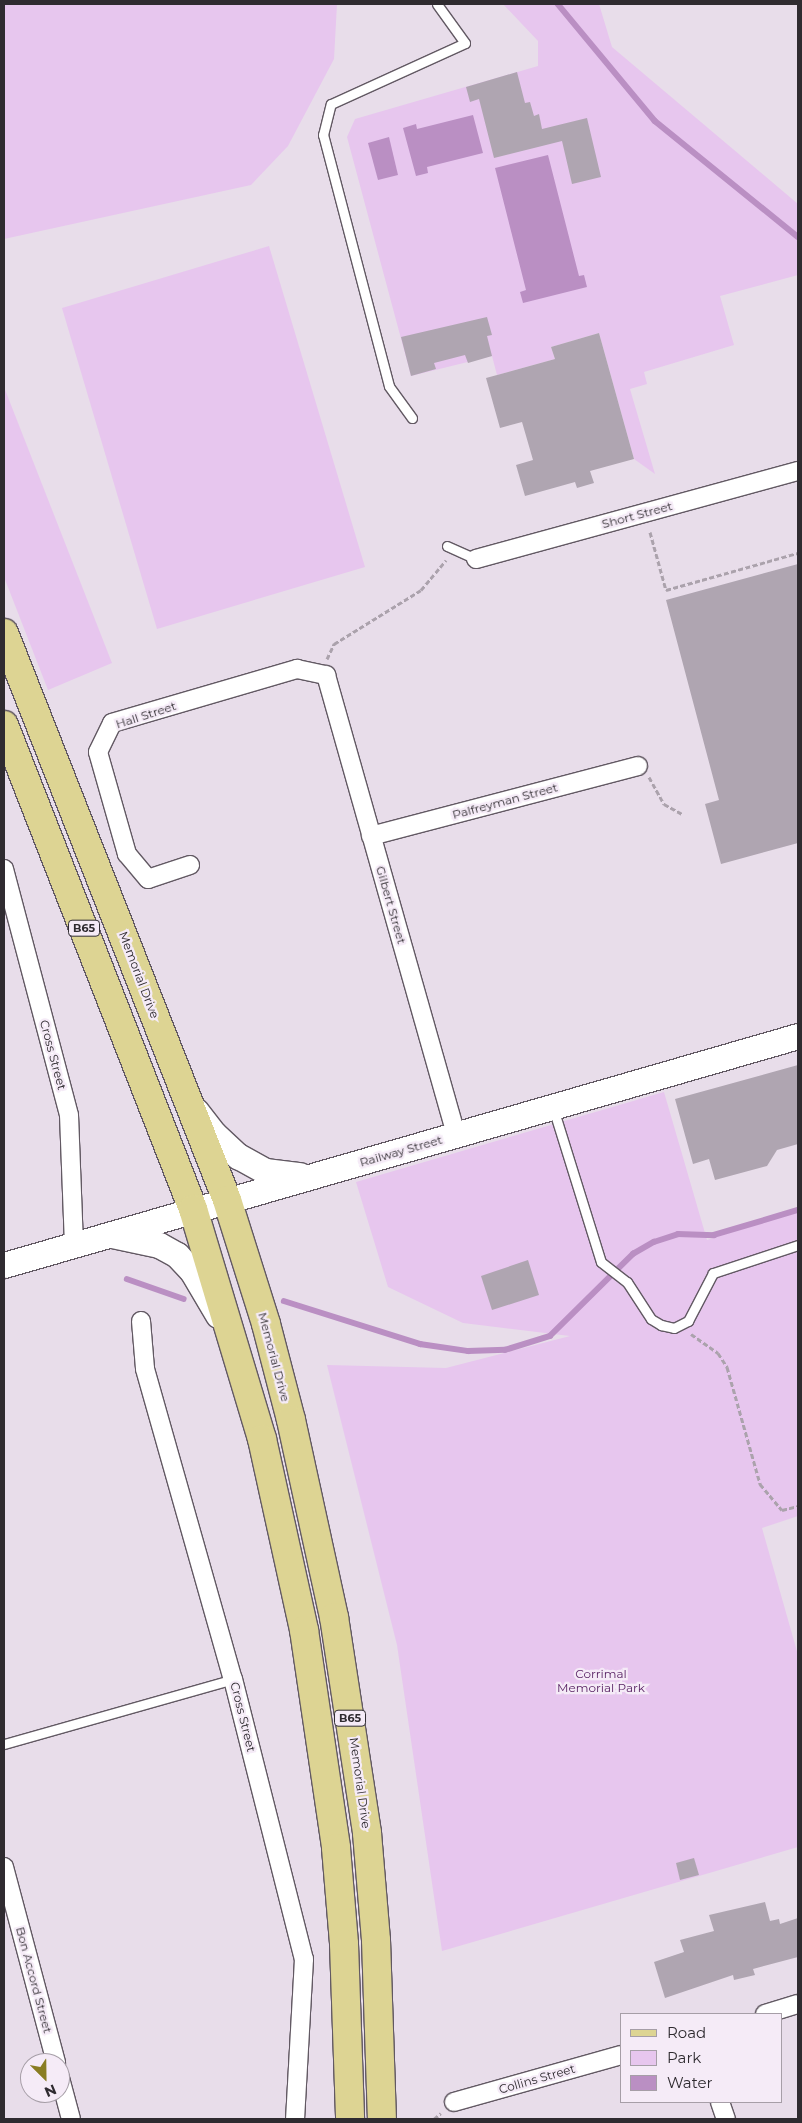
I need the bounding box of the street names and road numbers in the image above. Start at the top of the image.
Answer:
street label: Short Street [600,499,674,531]
street label: Hall Street [114,698,178,732]
street label: Palfreyman Street [451,780,559,822]
street label: Gilbert Street [373,864,409,946]
road number: B65 [68,920,100,936]
street label: Memorial Drive [116,930,162,1020]
street label: Cross Street [37,1018,69,1092]
street label: Railway Street [358,1132,444,1170]
street label: Memorial Drive [255,1311,293,1403]
street label: Cross Street [227,1680,259,1754]
road number: B65 [334,1710,366,1726]
street label: Memorial Drive [346,1737,374,1829]
street label: Bon Accord Street [13,1925,55,2035]
street label: Collins Street [497,2061,577,2097]

